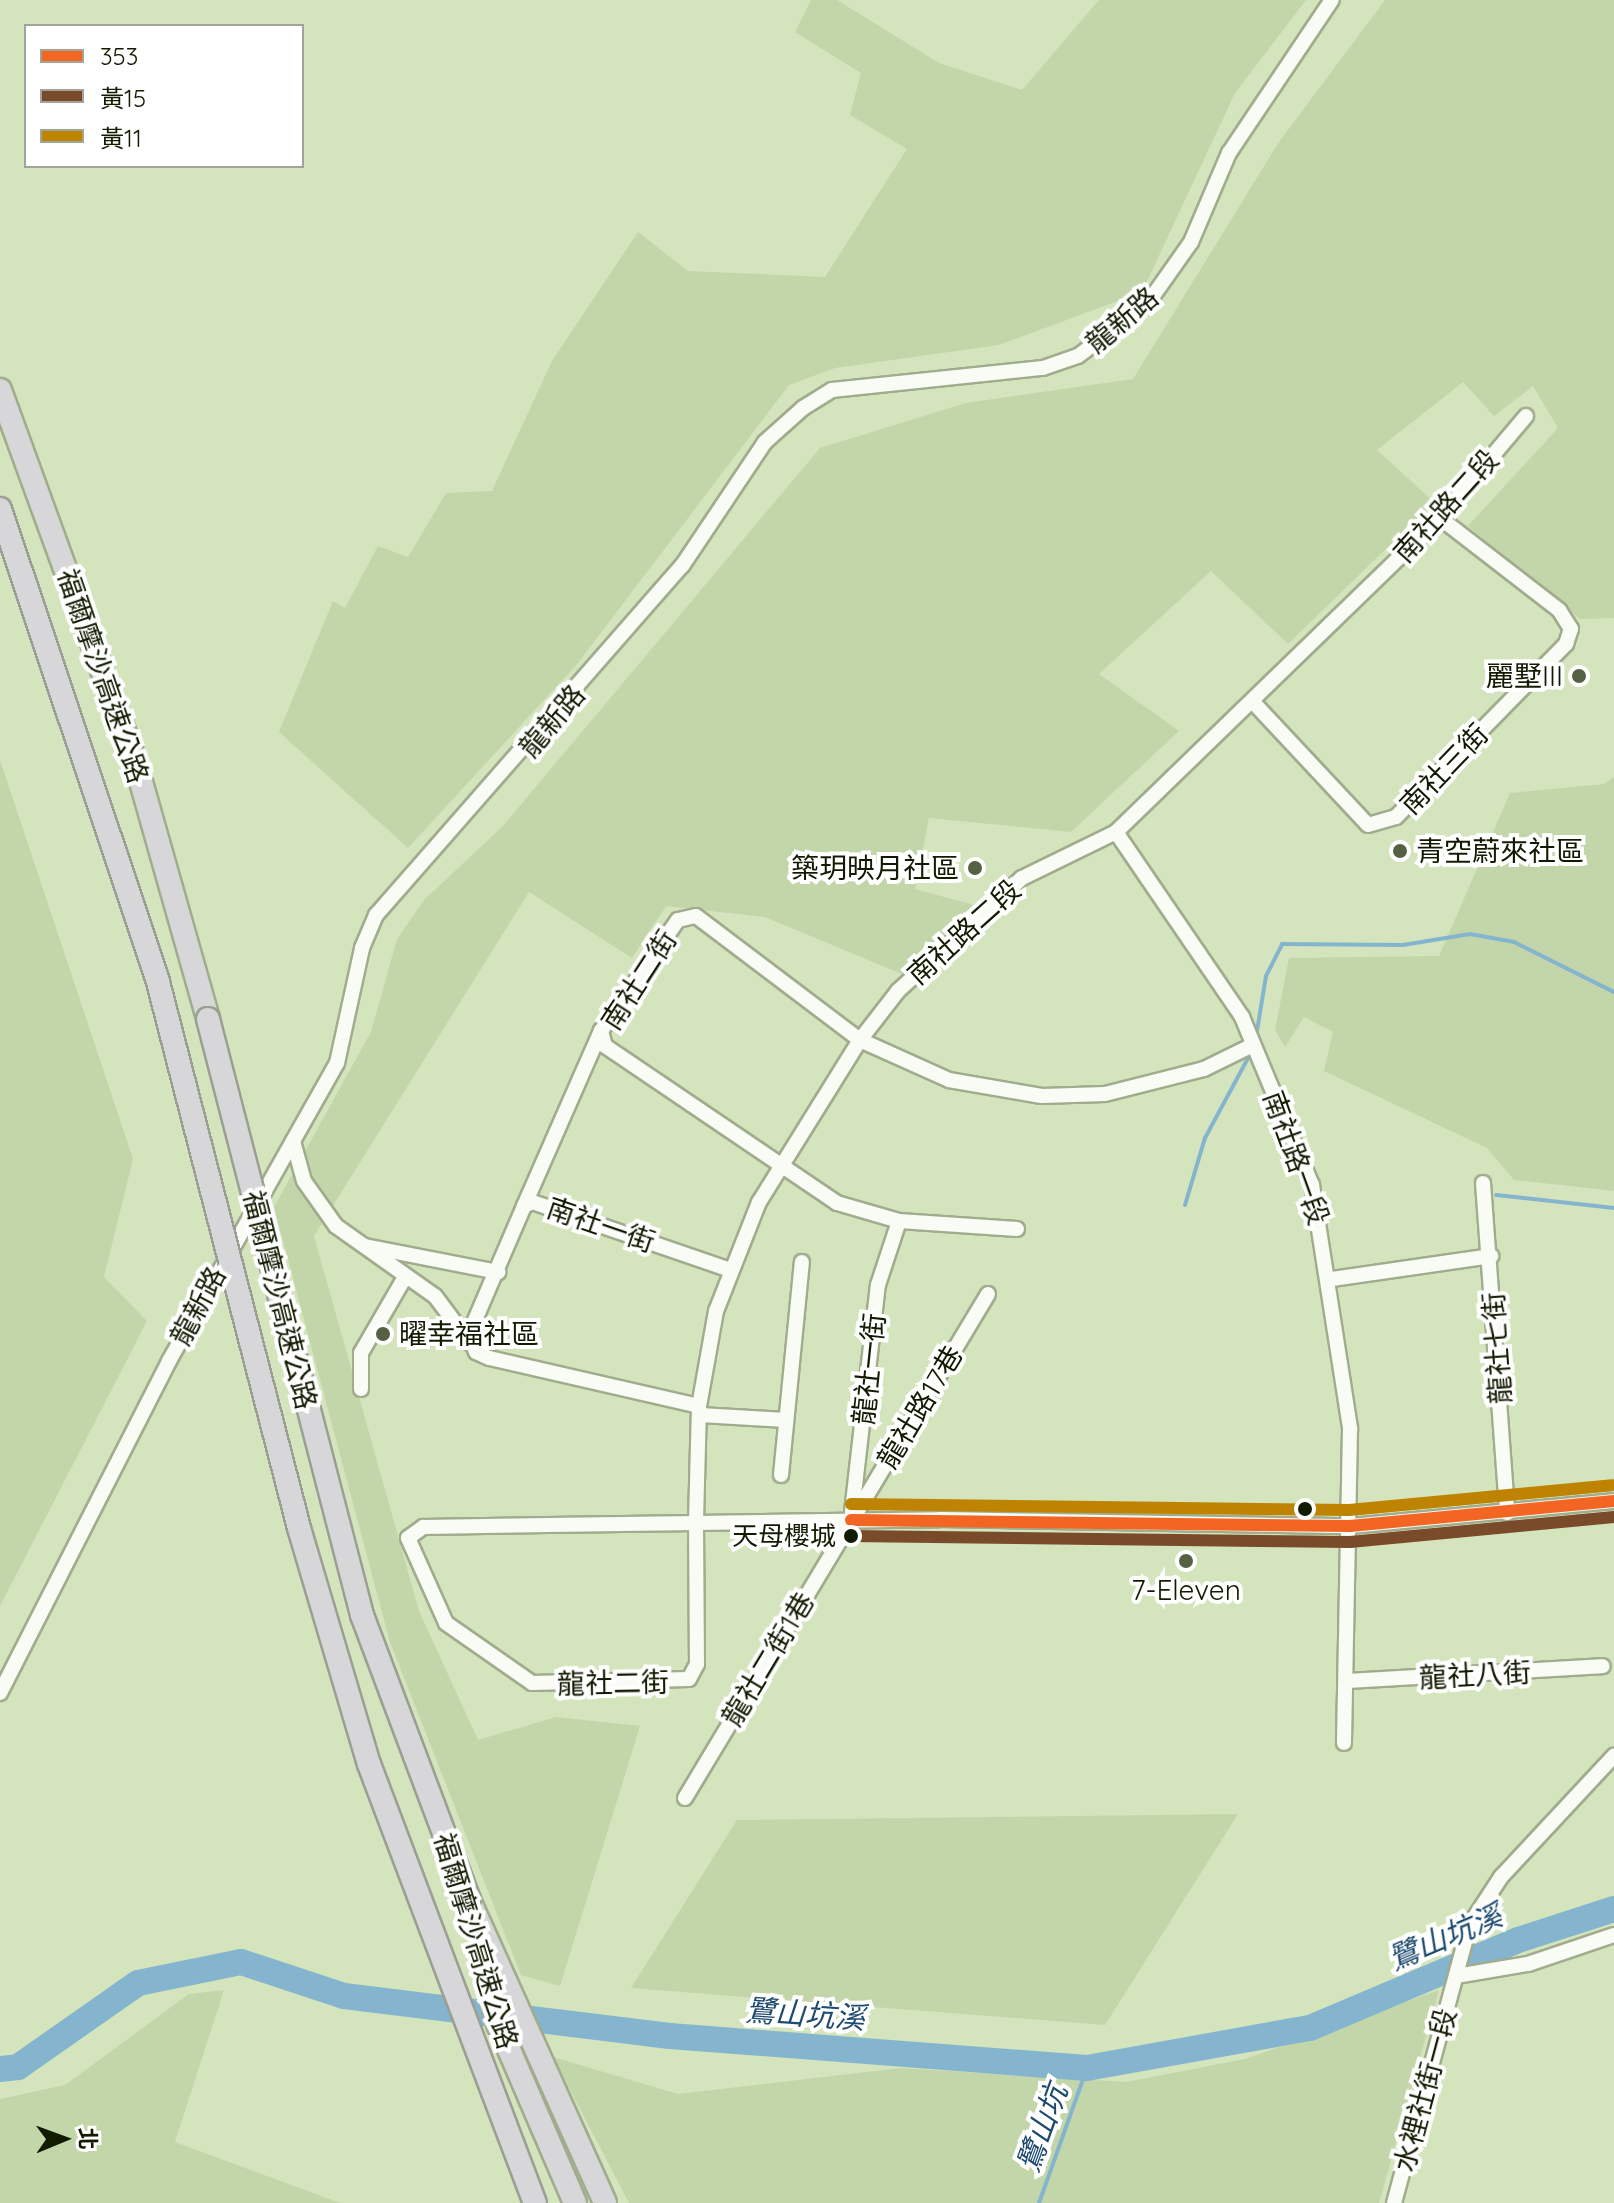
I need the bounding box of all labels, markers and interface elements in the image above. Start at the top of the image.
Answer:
legend [24,24,304,168]
text: 353 [100,41,138,71]
text: 黃15 [100,83,146,113]
text: 黃11 [100,123,142,153]
street label: 龍新路 [1079,280,1165,360]
street label: 南社路二段 [1387,443,1505,569]
street label: 福爾摩沙高速公路 [51,565,155,787]
place label: 麗墅III [1486,659,1563,693]
marker: 麗墅III [1570,667,1588,685]
street label: 龍新路 [512,678,592,764]
street label: 南社三街 [1393,717,1495,821]
place label: 青空蔚來社區 [1416,834,1584,868]
marker: 青空蔚來社區 [1391,842,1409,860]
place label: 築玥映月社區 [791,851,959,885]
marker: 築玥映月社區 [966,859,984,877]
street label: 南社路二段 [901,873,1027,991]
street label: 南社二街 [594,924,684,1036]
street label: 南社路一段 [1256,1086,1336,1230]
street label: 福爾摩沙高速公路 [237,1187,323,1413]
street label: 南社一街 [543,1191,659,1259]
street label: 龍新路 [163,1261,233,1351]
street label: 龍社七街 [1476,1291,1518,1405]
street label: 龍社一街 [846,1312,892,1426]
place label: 曜幸福社區 [399,1317,539,1351]
marker: 曜幸福社區 [374,1325,392,1343]
street label: 龍社路17巷 [870,1340,970,1474]
unlabelled marker [1297,1501,1313,1517]
place label: 天母櫻城 [732,1520,836,1552]
marker: 天母櫻城 [843,1528,859,1544]
marker: 7-Eleven [1177,1552,1195,1570]
place label: 7-Eleven [1131,1573,1241,1607]
street label: 龍社二街1巷 [715,1586,821,1732]
street label: 龍社八街 [1418,1655,1532,1695]
street label: 龍社二街 [557,1665,669,1701]
street label: 福爾摩沙高速公路 [427,1829,525,2053]
water label: 鷺山坑溪 [1383,1897,1507,1977]
water label: 鷺山坑溪 [744,1992,866,2036]
street label: 水裡社街一段 [1387,2005,1463,2175]
water label: 鷺山坑 [1010,2080,1074,2176]
north arrow [24,2099,104,2179]
text: 北 [74,2127,102,2150]

